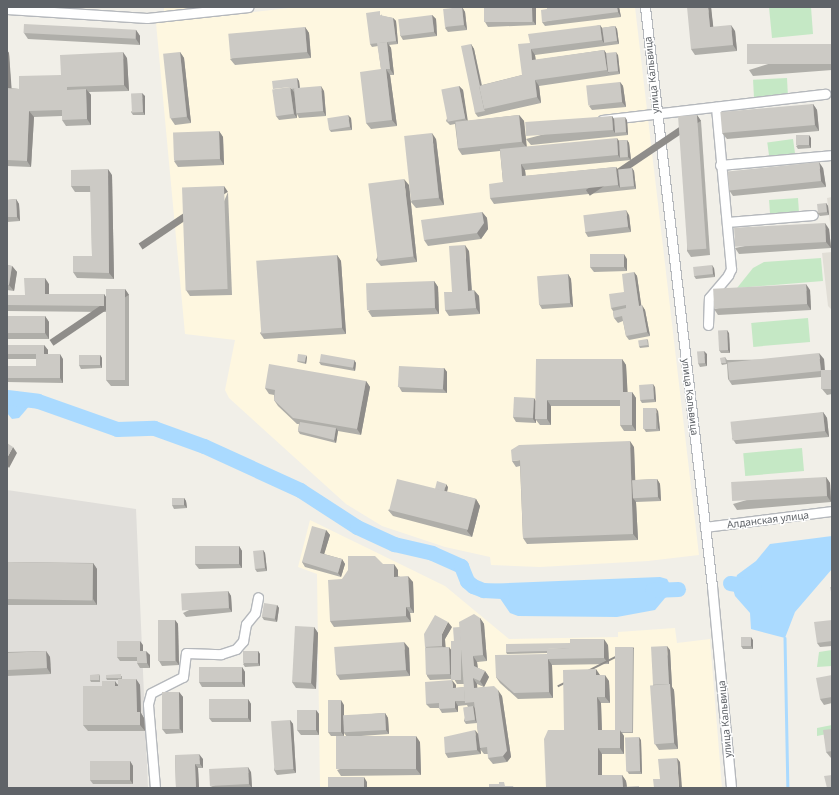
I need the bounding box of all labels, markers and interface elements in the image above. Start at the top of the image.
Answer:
street label: улица Кальвица [642,36,662,114]
street label: улица Кальвица [679,358,701,436]
street label: Алданская улица [726,509,810,531]
street label: улица Кальвица [716,680,734,758]

